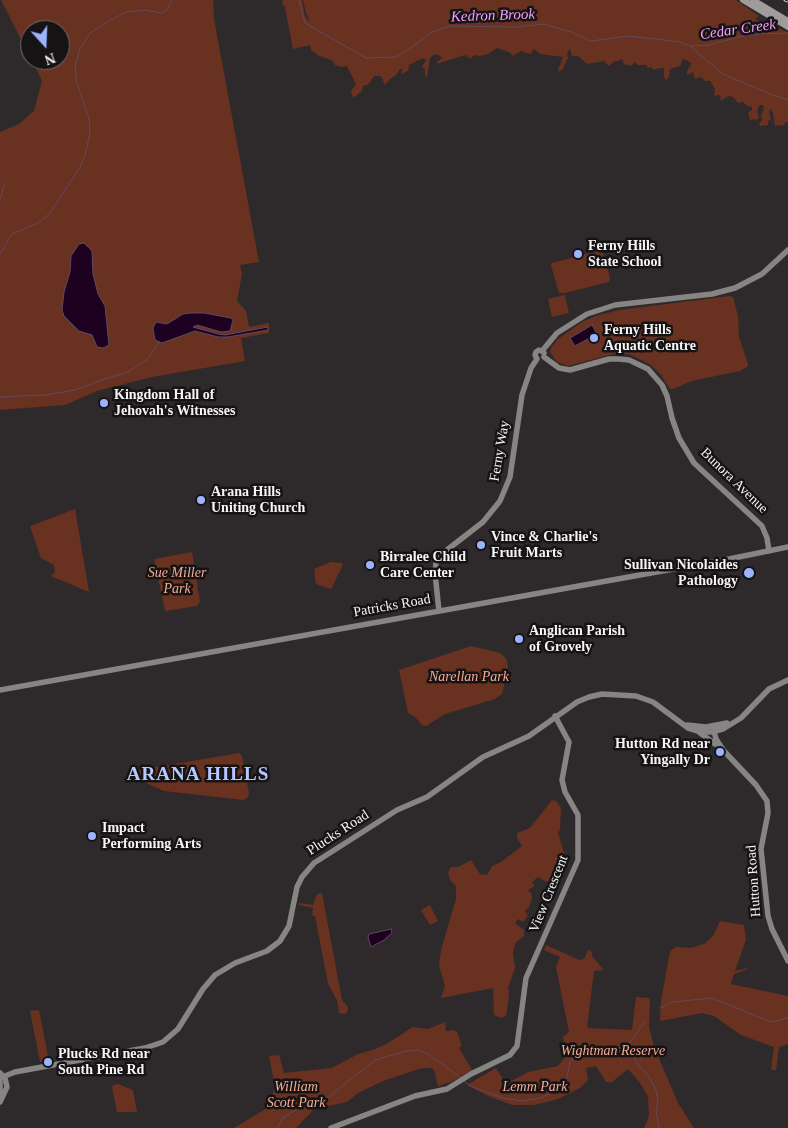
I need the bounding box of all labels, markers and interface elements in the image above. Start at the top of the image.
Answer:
water label: Kedron Brook [451,6,535,26]
water label: Cedar Creek [699,16,777,44]
north arrow [20,20,70,70]
text: N [43,50,57,67]
place label: Ferny Hills State School [588,238,661,270]
marker: Ferny Hills State School [572,248,584,260]
place label: Ferny Hills Aquatic Centre [604,322,696,354]
marker: Ferny Hills Aquatic Centre [588,332,600,344]
place label: Kingdom Hall of Jehovah's Witnesses [114,387,235,420]
marker: Kingdom Hall of Jehovah's Witnesses [98,397,110,409]
street label: Ferny Way [486,419,514,483]
street label: Bunora Avenue [697,445,771,517]
place label: Arana Hills Uniting Church [211,484,305,516]
marker: Arana Hills Uniting Church [195,494,207,506]
place label: Vince & Charlie's Fruit Marts [491,529,598,562]
marker: Vince & Charlie's Fruit Marts [475,539,487,551]
place label: Birralee Child Care Center [380,549,466,582]
place label: Sullivan Nicolaides Pathology [624,557,738,590]
marker: Birralee Child Care Center [364,559,376,571]
park label: Sue Miller Park [148,565,206,598]
marker: Sullivan Nicolaides Pathology [742,566,756,580]
street label: Patricks Road [352,591,432,621]
place label: Anglican Parish of Grovely [529,623,625,656]
marker: Anglican Parish of Grovely [513,633,525,645]
park label: Narellan Park [429,669,509,685]
place label: Hutton Rd near Yingally Dr [615,736,710,769]
marker: Hutton Rd near Yingally Dr [714,746,726,758]
district label: ARANA HILLS [125,764,271,786]
street label: Plucks Road [304,807,372,859]
place label: Impact Performing Arts [102,820,201,852]
marker: Impact Performing Arts [86,830,98,842]
street label: Hutton Road [743,845,765,917]
street label: View Crescent [526,853,572,935]
park label: Wightman Reserve [561,1043,665,1059]
place label: Plucks Rd near South Pine Rd [58,1046,150,1078]
marker: Plucks Rd near South Pine Rd [42,1056,54,1068]
park label: William Scott Park [267,1079,325,1112]
park label: Lemm Park [503,1079,567,1095]

